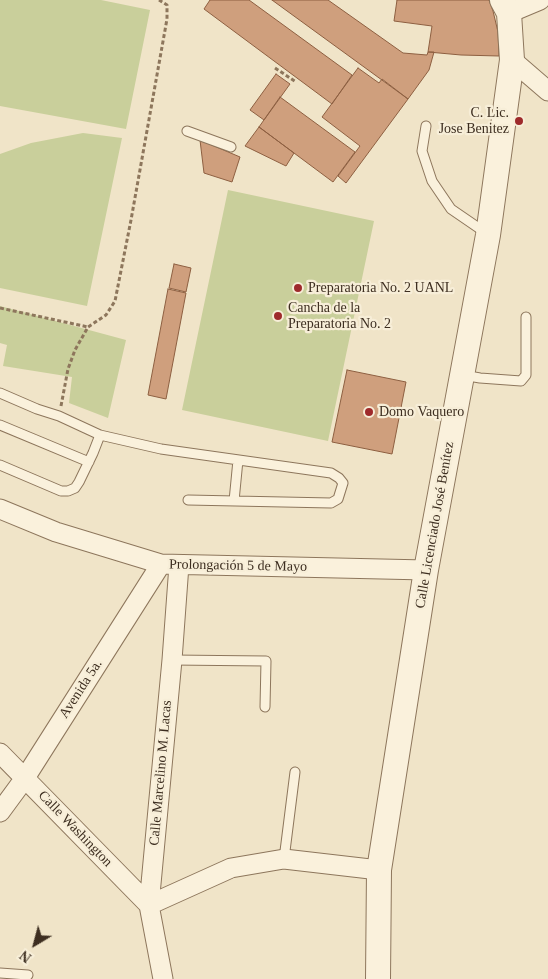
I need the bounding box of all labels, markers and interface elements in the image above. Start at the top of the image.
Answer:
place label: C. Lic. Jose Benitez [439,105,509,138]
marker: C. Lic. Jose Benitez [513,115,525,127]
place label: Preparatoria No. 2 UANL [308,280,453,296]
marker: Preparatoria No. 2 UANL [292,282,304,294]
place label: Cancha de la Preparatoria No. 2 [288,300,391,332]
marker: Cancha de la Preparatoria No. 2 [272,310,284,322]
place label: Domo Vaquero [379,404,464,420]
marker: Domo Vaquero [363,406,375,418]
street label: Calle Licenciado José Benítez [412,440,458,610]
street label: Prolongación 5 de Mayo [169,556,307,576]
street label: Avenida 5a. [56,656,106,722]
street label: Calle Marcelino M. Lacas [146,699,176,847]
street label: Calle Washington [34,787,116,871]
north arrow [10,919,60,969]
text: N [17,947,34,965]

